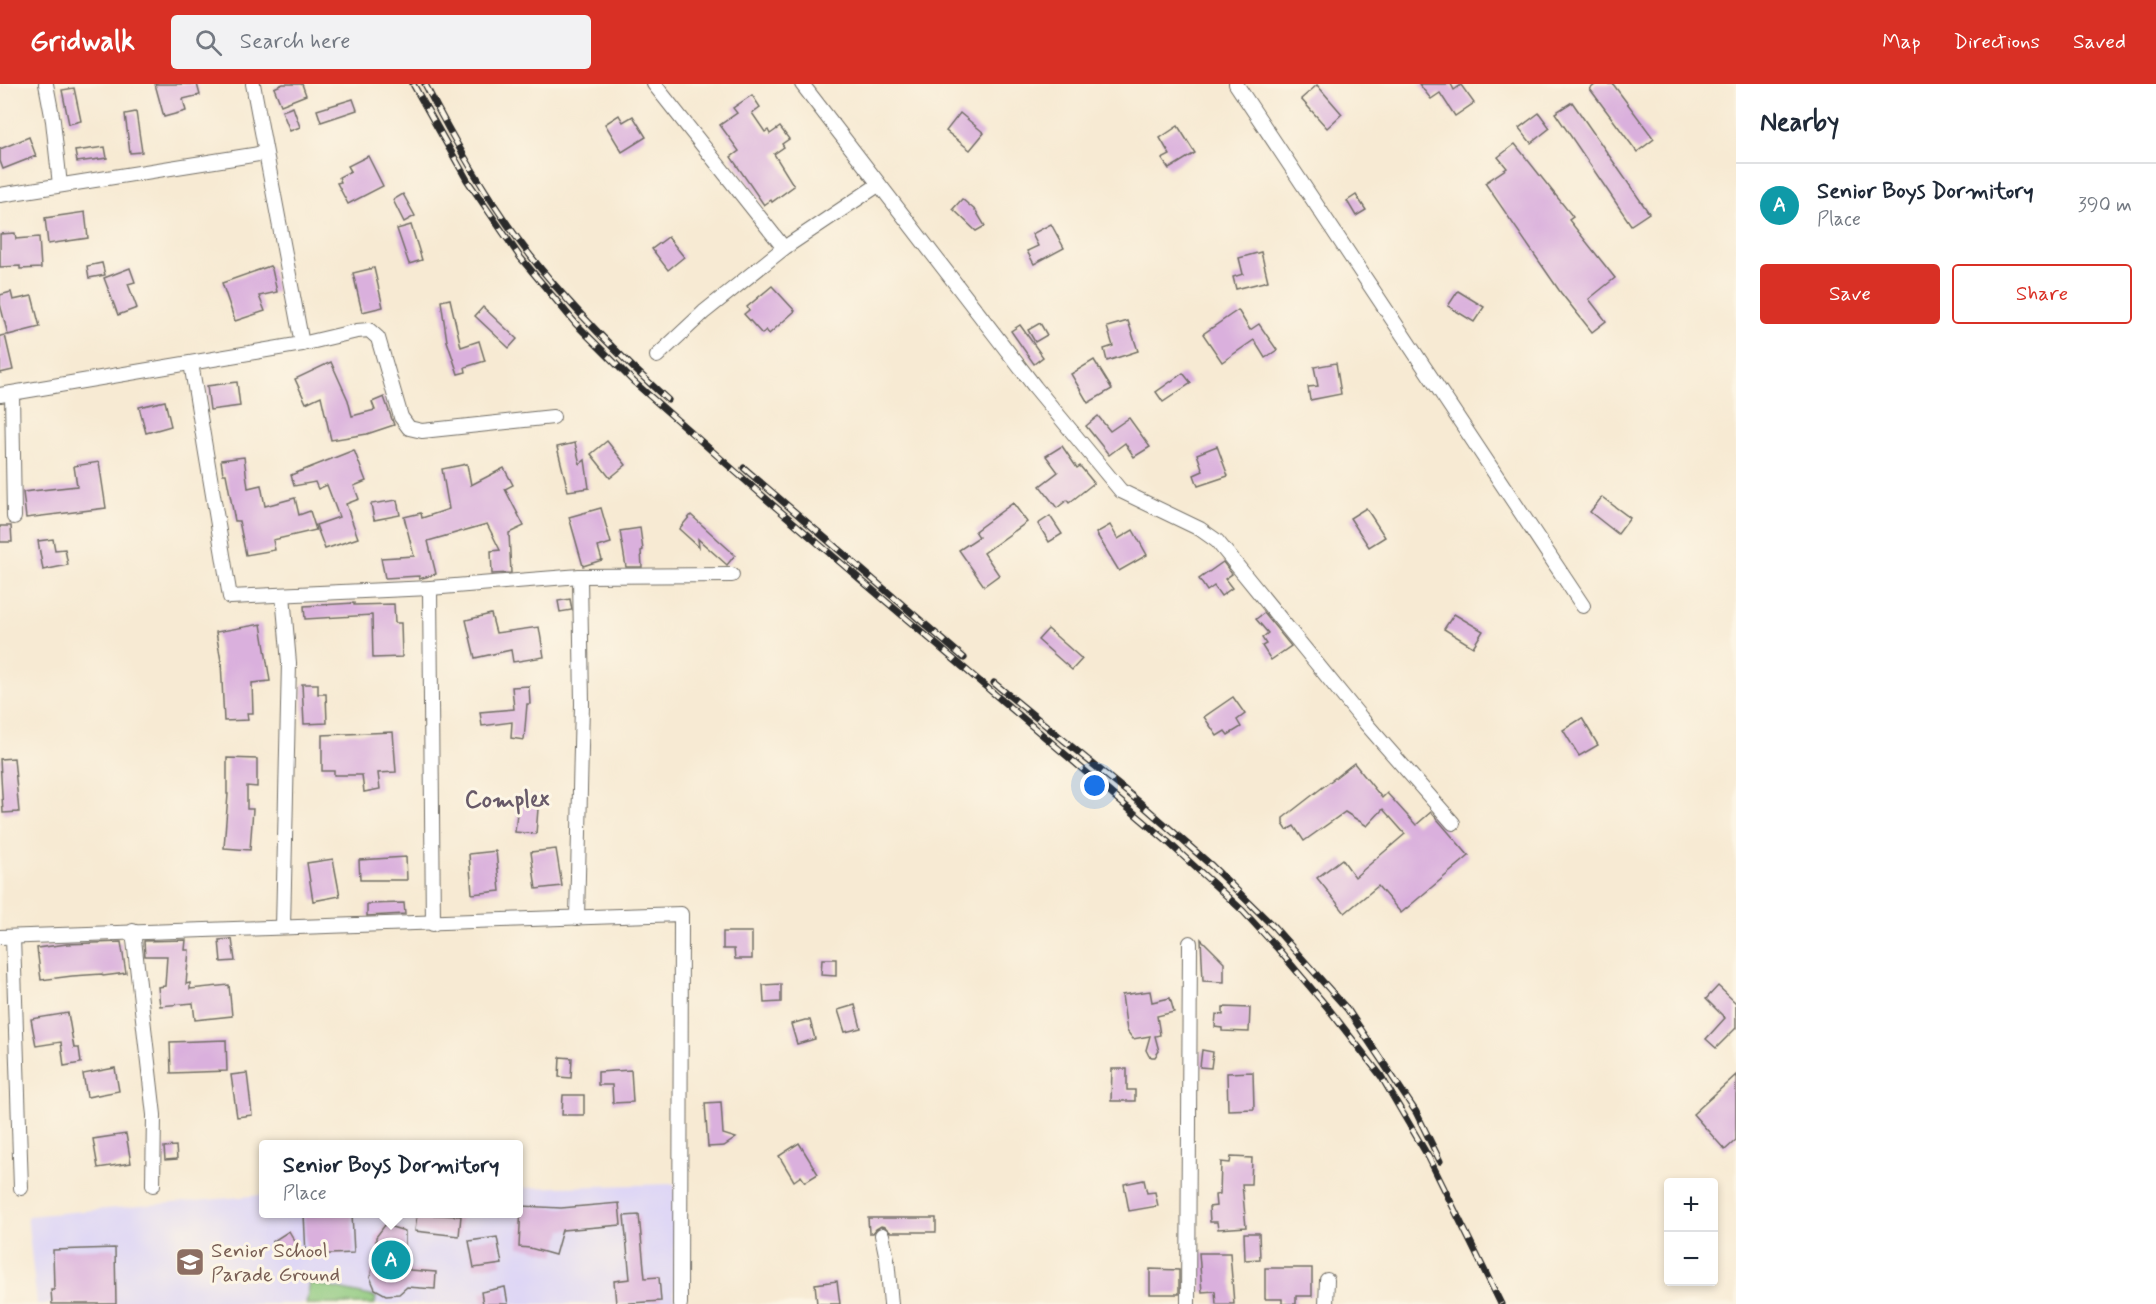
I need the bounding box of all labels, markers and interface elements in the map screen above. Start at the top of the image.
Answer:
search box [171,15,591,69]
text: Gridwalk [30,24,135,61]
icon: search [192,26,225,59]
text: Search here [240,28,351,56]
text: Map [1882,28,1921,56]
text: Directions [1954,28,2040,56]
text: Saved [2073,28,2126,56]
text: Nearby [1760,106,1839,140]
text: Senior Boys Dormitory [1817,178,2034,206]
text: A [1773,192,1786,219]
text: 390 m [2078,192,2132,219]
text: Place [1817,206,1861,233]
button: Save [1760,264,1940,324]
button: Share [1952,264,2132,324]
your location [1080,771,1109,800]
district label: Complex [465,785,550,816]
popup [259,1140,523,1218]
text: Senior Boys Dormitory [283,1152,499,1180]
map controls [1664,1178,1718,1286]
button: + [1664,1178,1718,1232]
text: Place [283,1180,327,1207]
button: − [1664,1232,1718,1286]
place label: Senior School Parade Ground [211,1237,340,1289]
pin: A [372,1238,410,1282]
school or university icon: Senior School Parade Ground [174,1246,206,1278]

